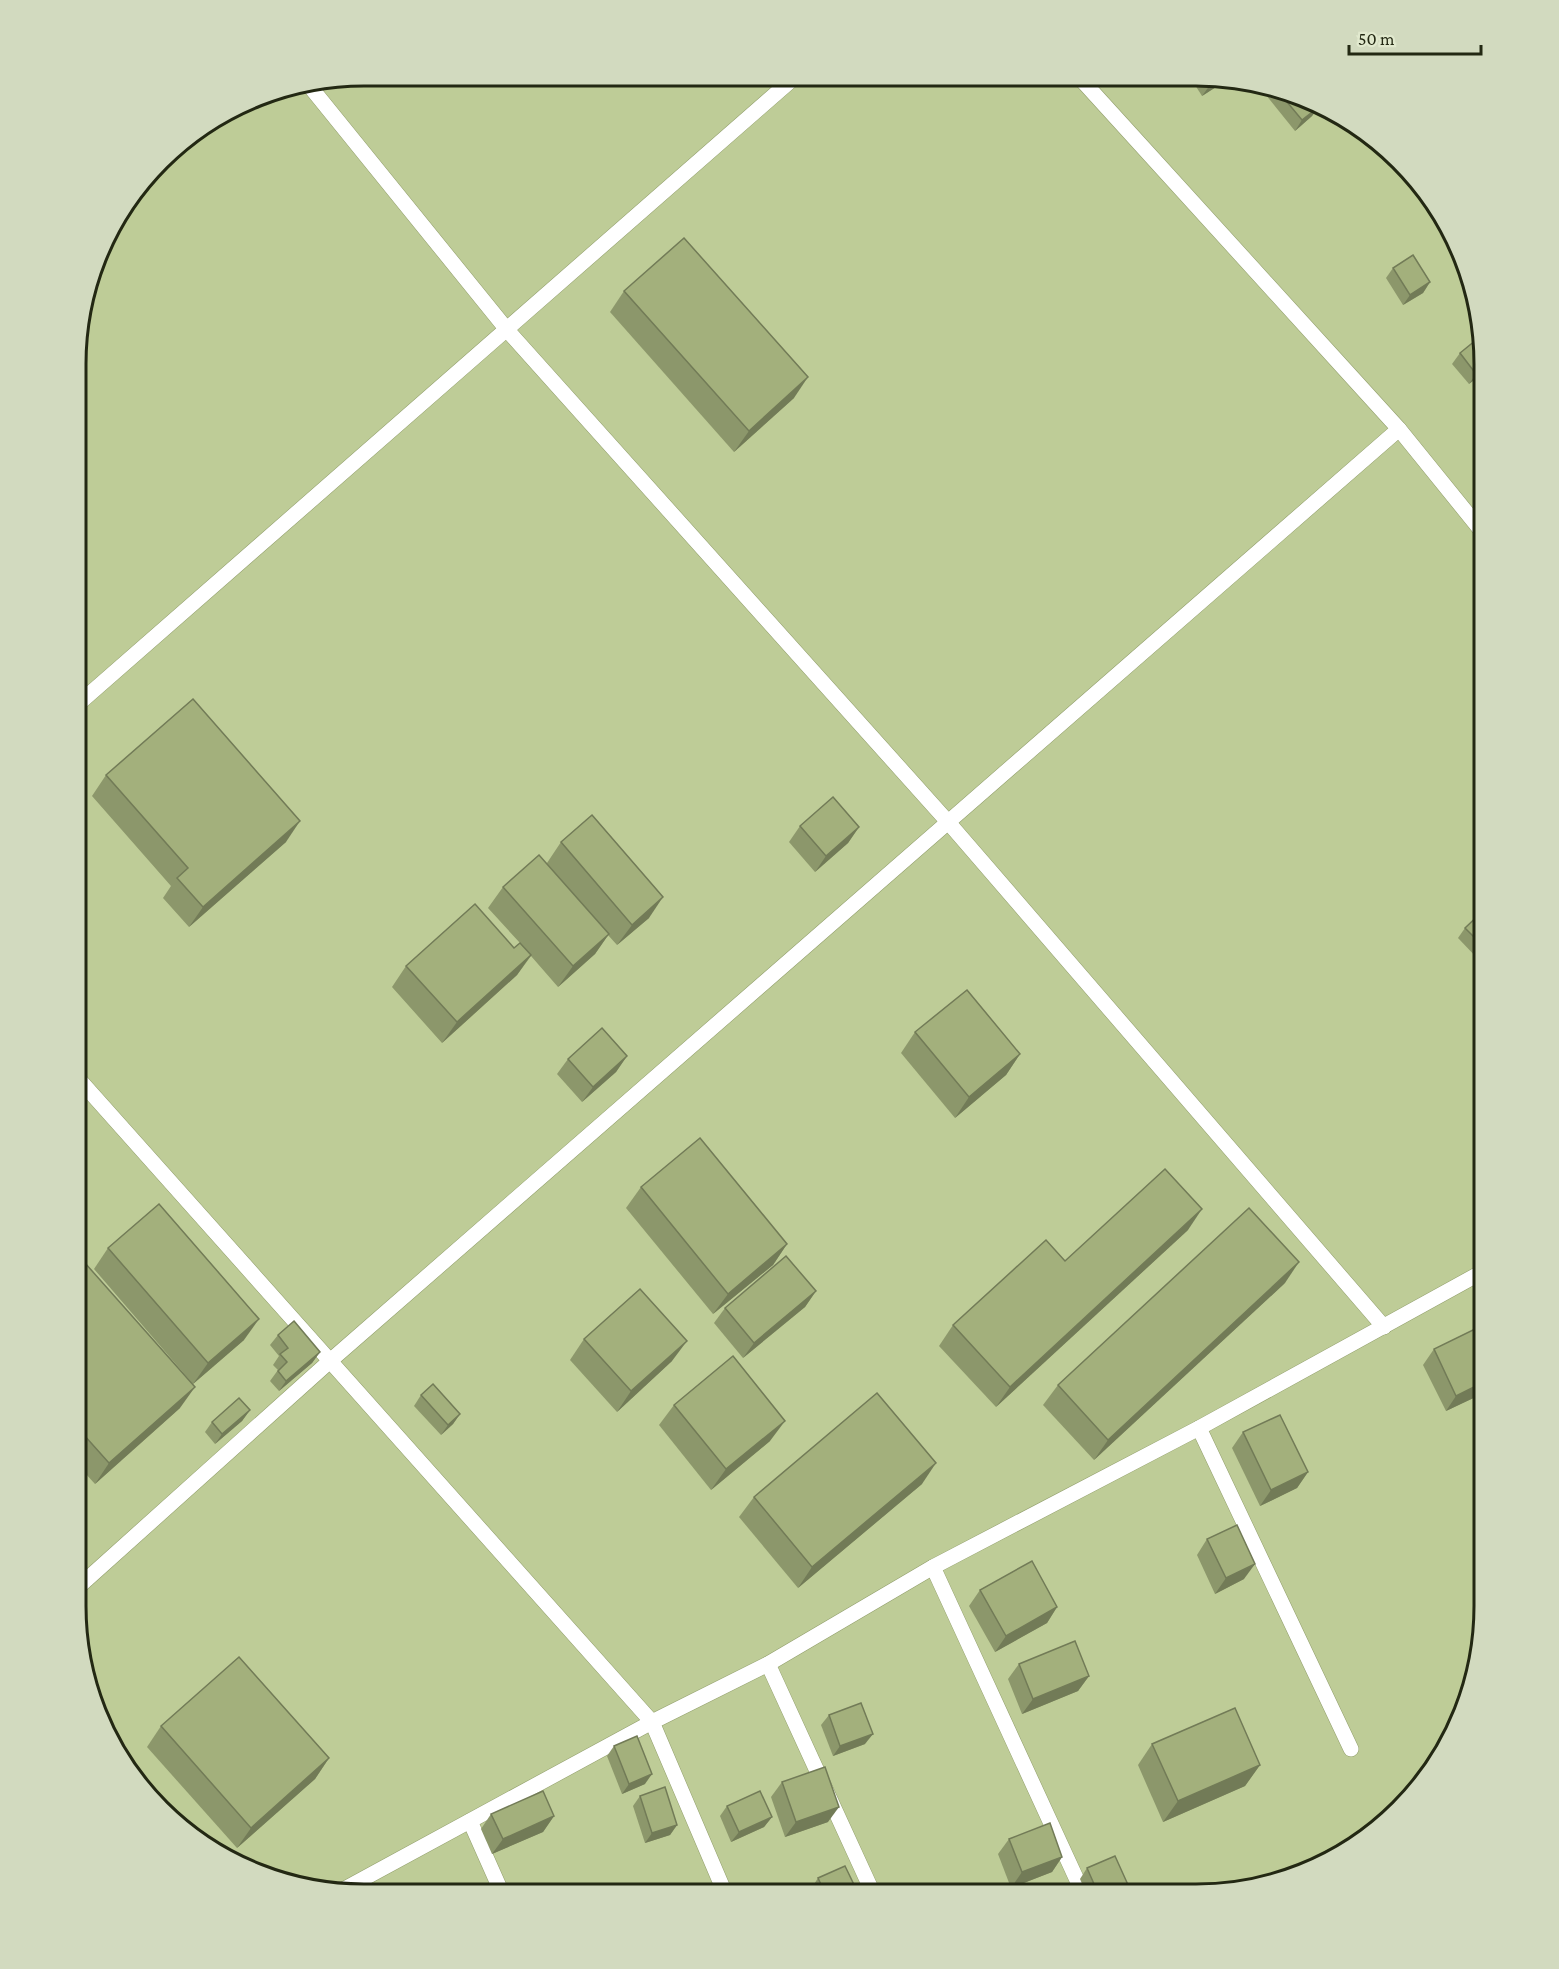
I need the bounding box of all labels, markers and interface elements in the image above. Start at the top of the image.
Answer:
scale bar [1349,18,1481,56]
text: 50 m [1358,29,1395,49]

